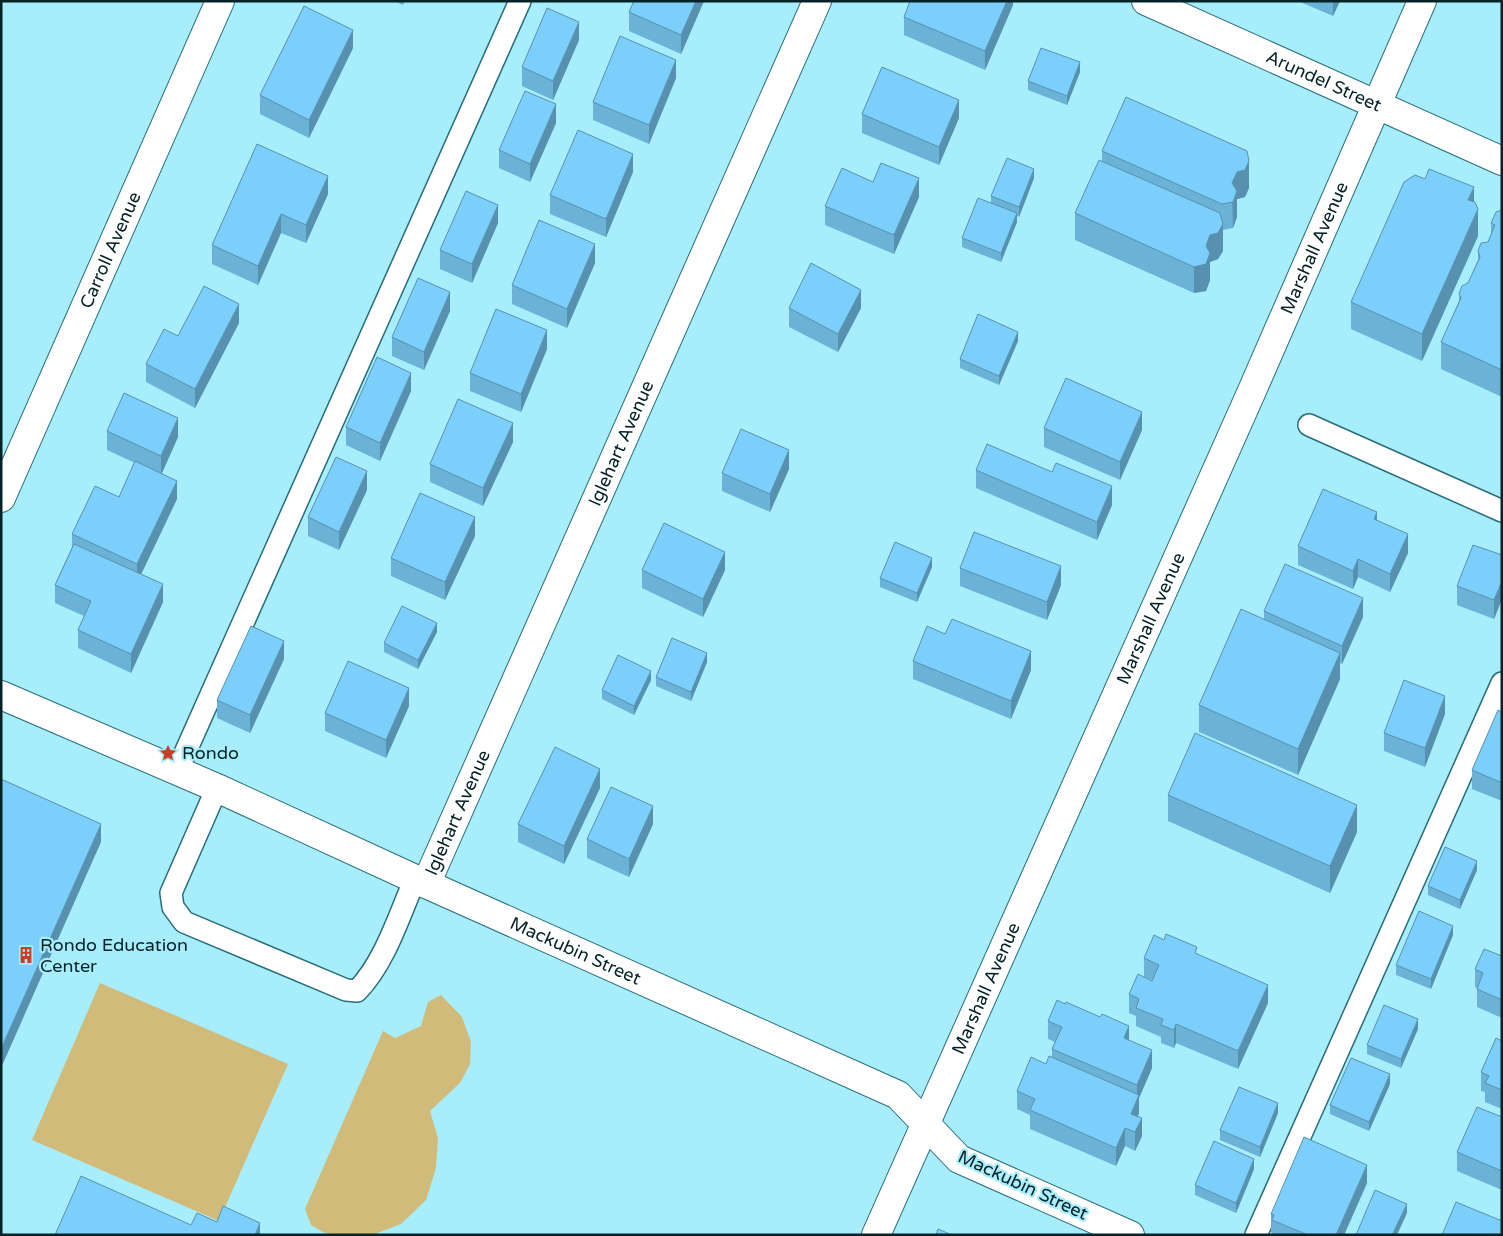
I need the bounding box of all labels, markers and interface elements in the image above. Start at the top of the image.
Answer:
street label: Arundel Street [1263,45,1385,117]
street label: Marshall Avenue [1276,178,1353,318]
street label: Carroll Avenue [75,188,146,312]
street label: Iglehart Avenue [584,377,659,509]
street label: Marshall Avenue [1112,549,1190,688]
place label: Rondo [182,742,239,764]
place icon: Rondo [158,743,178,763]
street label: Iglehart Avenue [420,747,495,879]
street label: Mackubin Street [507,912,645,990]
street label: Marshall Avenue [947,919,1025,1058]
place label: Rondo Education Center [40,934,188,977]
building icon: Rondo Education Center [16,945,36,965]
street label: Mackubin Street [955,1145,1092,1225]

